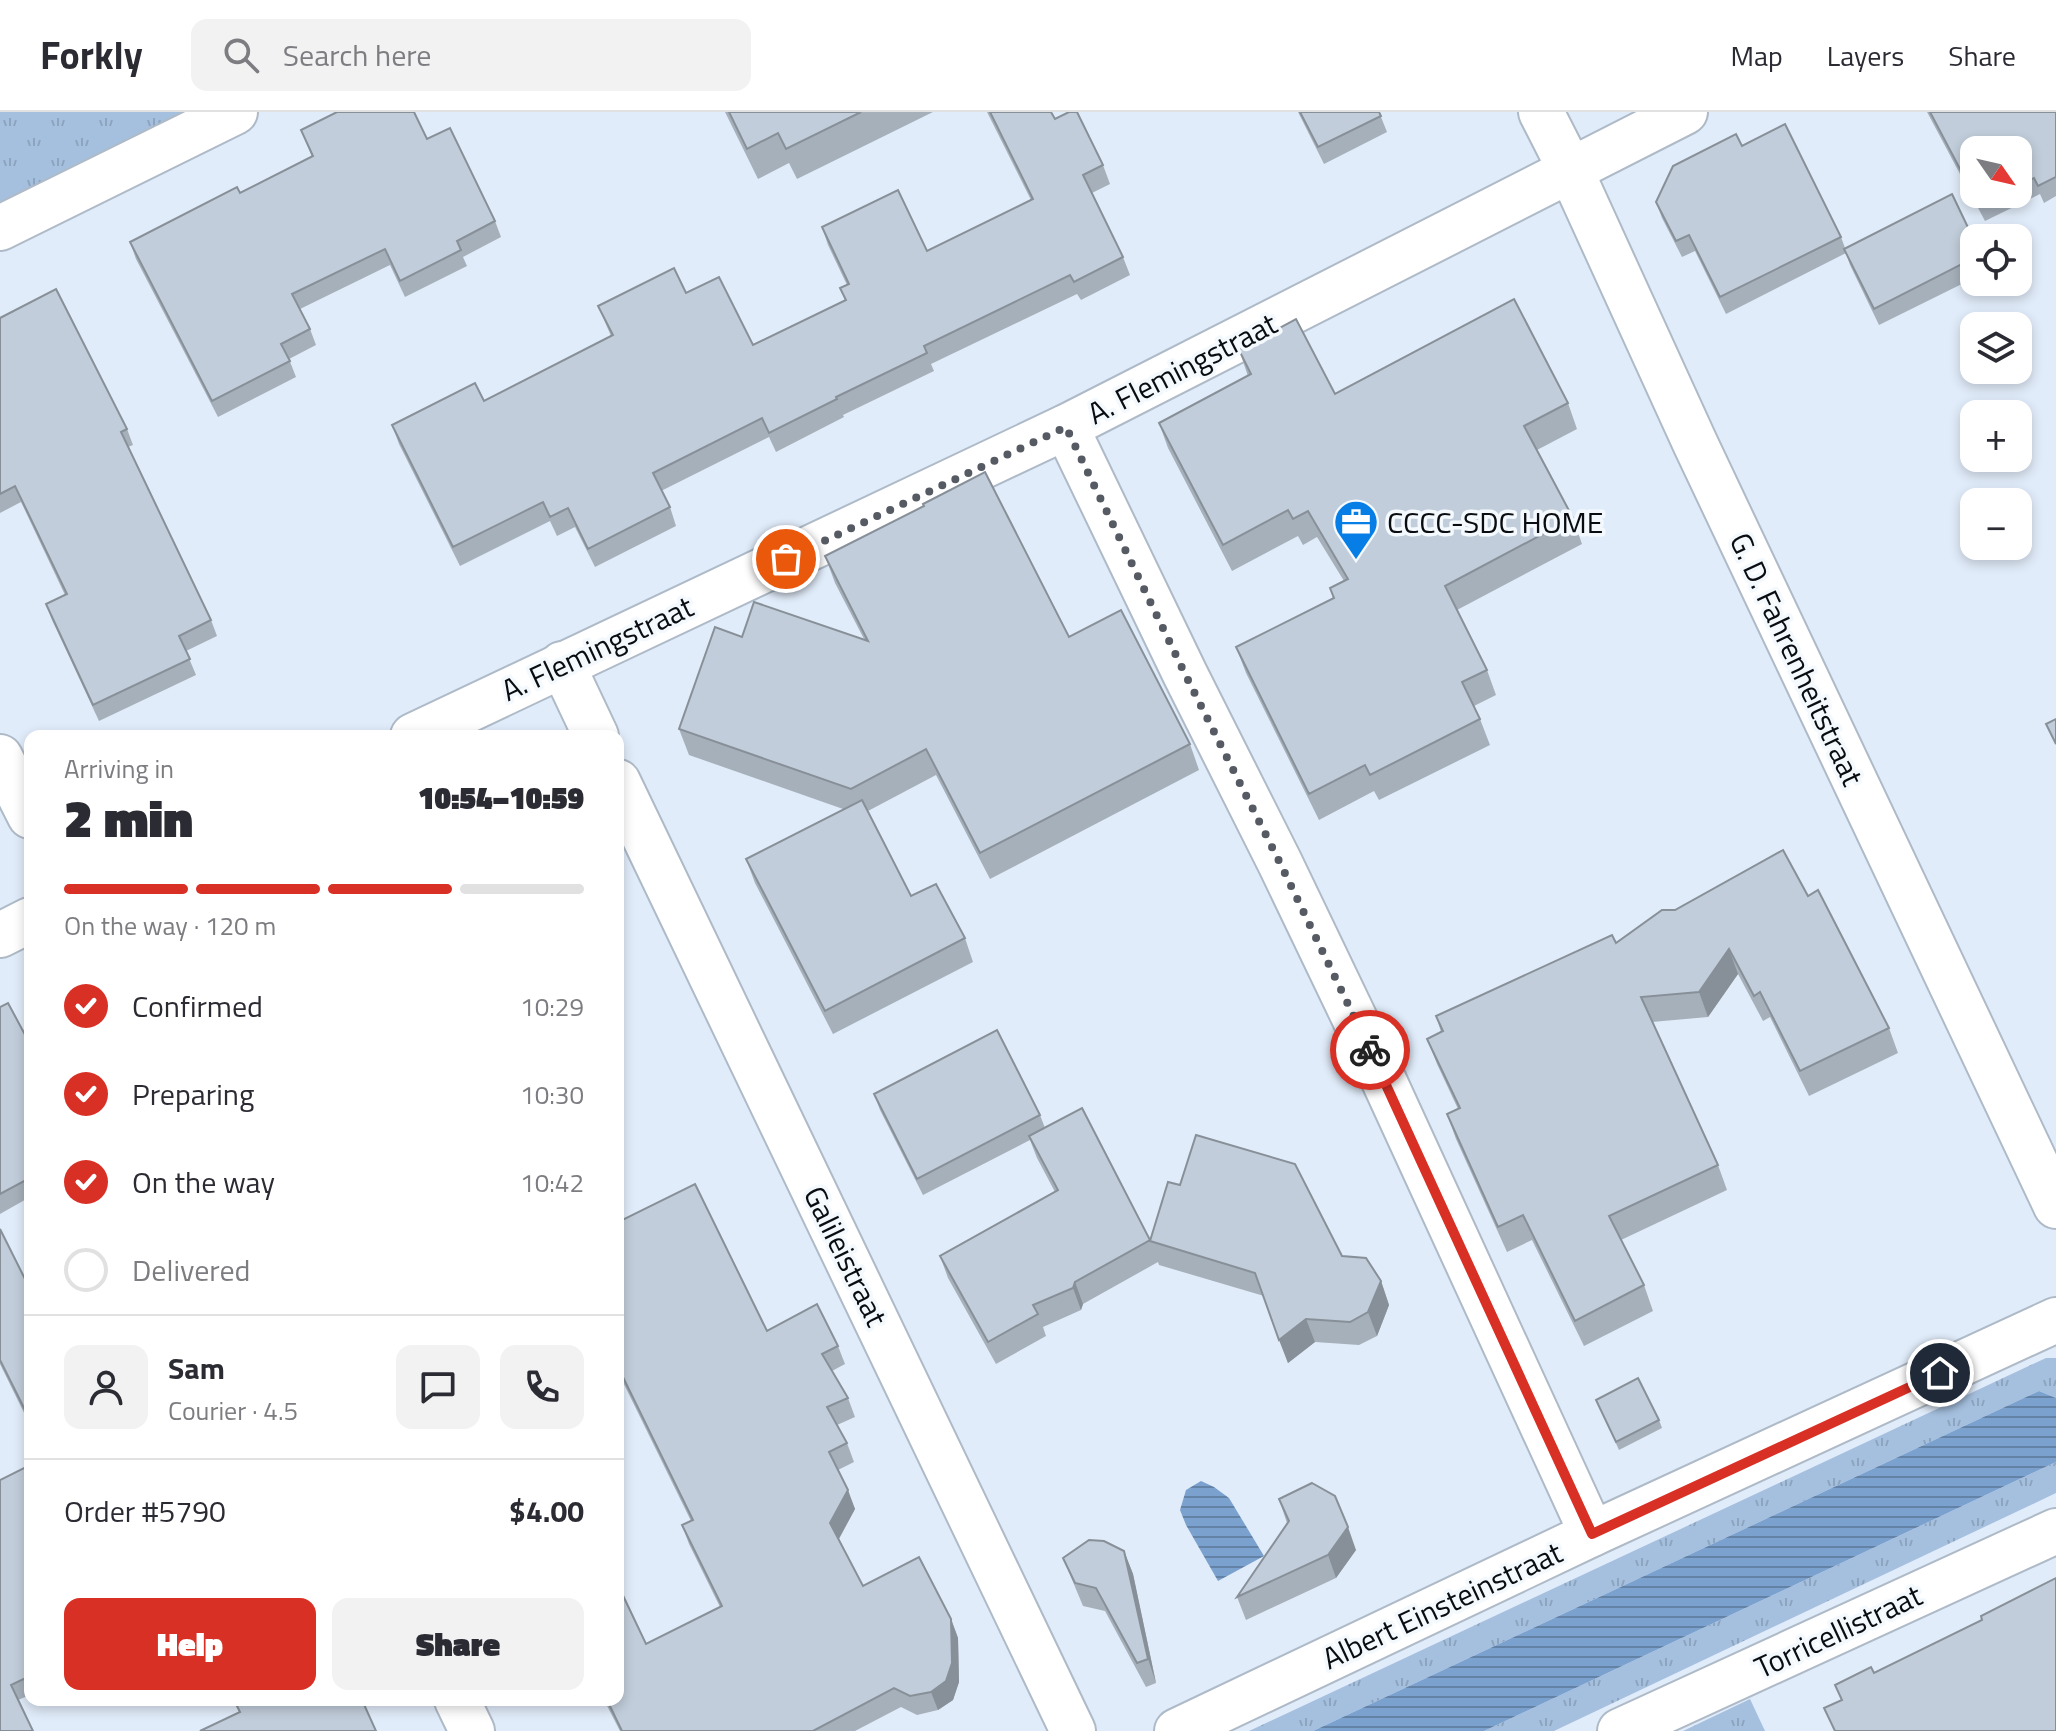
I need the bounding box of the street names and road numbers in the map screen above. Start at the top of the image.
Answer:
street label: A. Flemingstraat [1079,300,1285,436]
street label: G. D. Fahrenheitstraat [1718,525,1876,794]
street label: A. Flemingstraat [493,583,701,713]
street label: Galileistraat [792,1178,900,1334]
street label: Albert Einsteinstraat [1314,1529,1570,1681]
street label: Torricellistraat [1747,1572,1930,1690]

